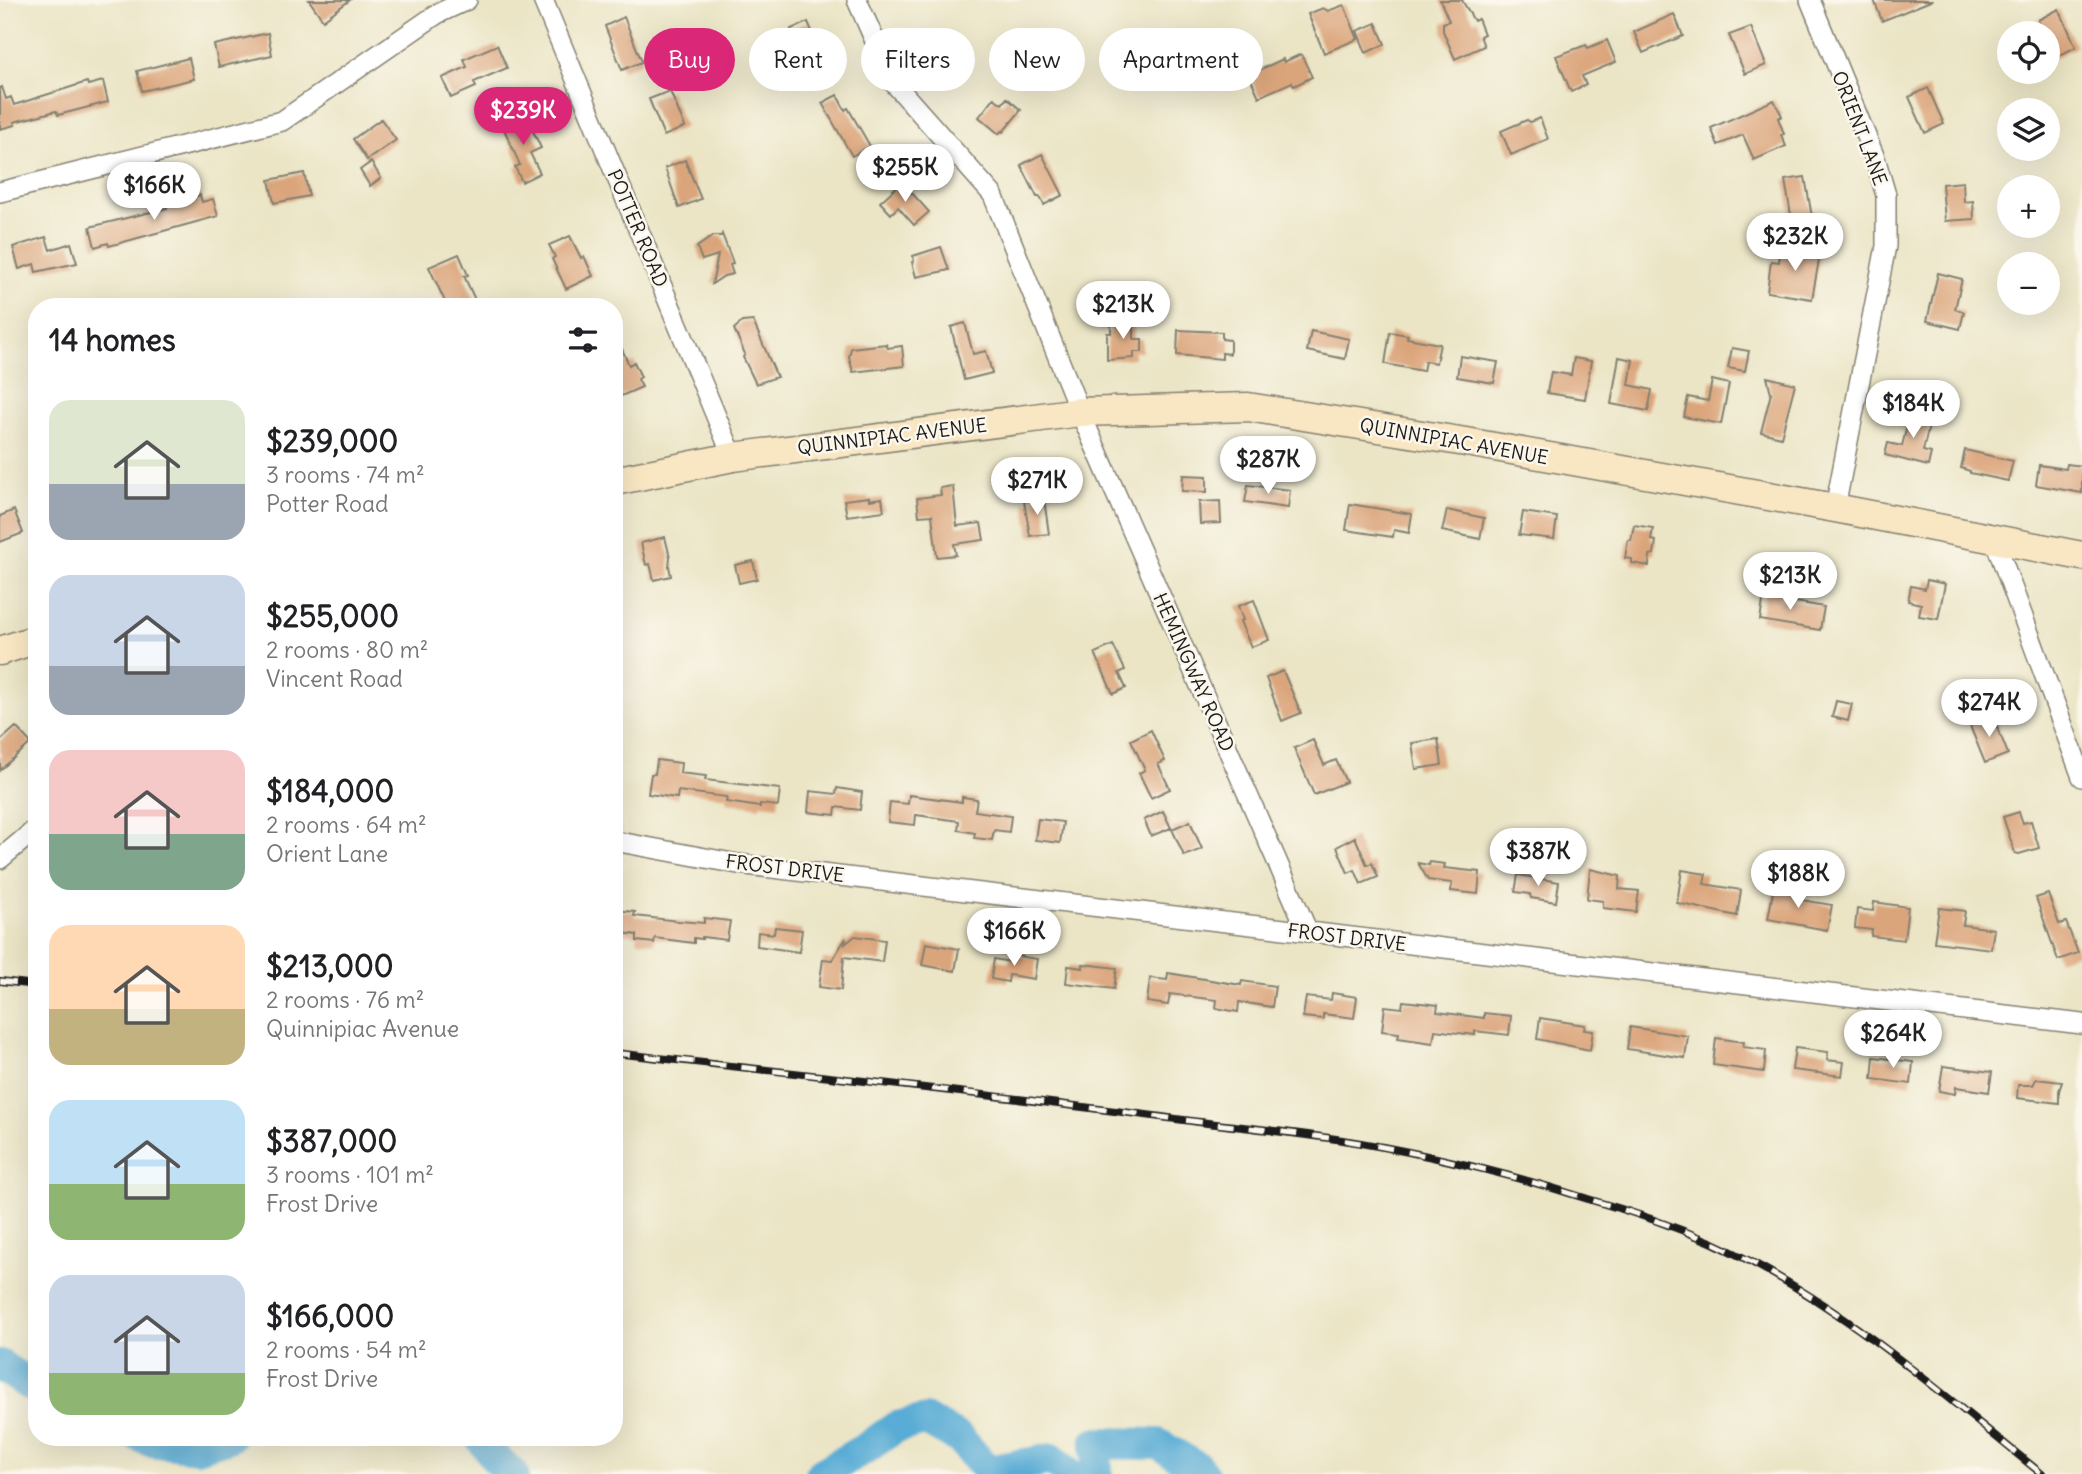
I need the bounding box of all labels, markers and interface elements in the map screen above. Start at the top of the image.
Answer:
map controls [1997,21,2060,315]
button: locate [1997,21,2060,84]
chip: Buy [644,28,735,91]
chip: Rent [749,28,847,91]
chip: Filters [861,28,975,91]
chip: New [989,28,1085,91]
chip: Apartment [1099,28,1263,91]
street label: ORIENT LANE [1827,67,1893,189]
pin: $239K [474,88,572,147]
text: $239K [490,95,556,124]
button: layers [1997,98,2060,161]
pin: $255K [856,144,954,204]
text: $255K [872,152,938,181]
pin: $166K [105,162,203,222]
street label: POTTER ROAD [602,166,674,290]
text: $166K [123,170,185,199]
button: + [1997,175,2060,238]
pin: $232K [1746,214,1844,273]
text: $232K [1762,221,1828,250]
button: − [1997,252,2060,315]
pin: $213K [1074,282,1172,341]
text: $213K [1092,289,1154,318]
text: 14 homes [49,321,176,359]
icon: filters [564,321,602,359]
pin: $184K [1864,380,1962,440]
text: $184K [1882,388,1944,417]
street label: QUINNIPIAC AVENUE [796,412,988,460]
street label: QUINNIPIAC AVENUE [1358,413,1550,469]
text: $239,000 [266,422,398,460]
icon: home [105,428,189,512]
pin: $287K [1219,436,1317,496]
text: $287K [1236,444,1300,473]
pin: $271K [988,458,1086,517]
text: 3 rooms · 74 m² [266,460,425,489]
text: $271K [1007,465,1067,494]
text: Potter Road [266,489,389,518]
pin: $213K [1741,552,1839,612]
text: $213K [1759,560,1821,589]
street label: HEMINGWAY ROAD [1148,589,1240,755]
text: $255,000 [266,597,399,635]
icon: home [105,603,189,687]
text: 2 rooms · 80 m² [266,635,428,664]
text: Vincent Road [266,664,403,693]
pin: $274K [1940,680,2038,739]
text: $274K [1957,687,2021,716]
text: $184,000 [266,772,394,810]
icon: home [105,778,189,862]
text: 2 rooms · 64 m² [266,810,427,839]
pin: $387K [1489,828,1587,888]
text: $387K [1506,836,1570,865]
text: Orient Lane [266,839,388,868]
street label: FROST DRIVE [724,849,846,887]
pin: $188K [1749,850,1847,910]
text: $188K [1767,858,1829,887]
pin: $166K [965,908,1063,968]
text: $166K [983,916,1045,945]
street label: FROST DRIVE [1286,918,1408,956]
text: $213,000 [266,947,394,985]
icon: home [105,953,189,1037]
text: 2 rooms · 76 m² [266,985,424,1014]
pin: $264K [1844,1010,1942,1070]
text: Quinnipiac Avenue [266,1014,459,1043]
text: $264K [1860,1018,1926,1047]
text: $387,000 [266,1122,397,1160]
icon: home [105,1128,189,1212]
text: 3 rooms · 101 m² [266,1160,434,1189]
text: Frost Drive [266,1189,378,1218]
text: $166,000 [266,1297,394,1335]
icon: home [105,1303,189,1387]
text: 2 rooms · 54 m² [266,1335,427,1364]
text: Frost Drive [266,1364,378,1393]

